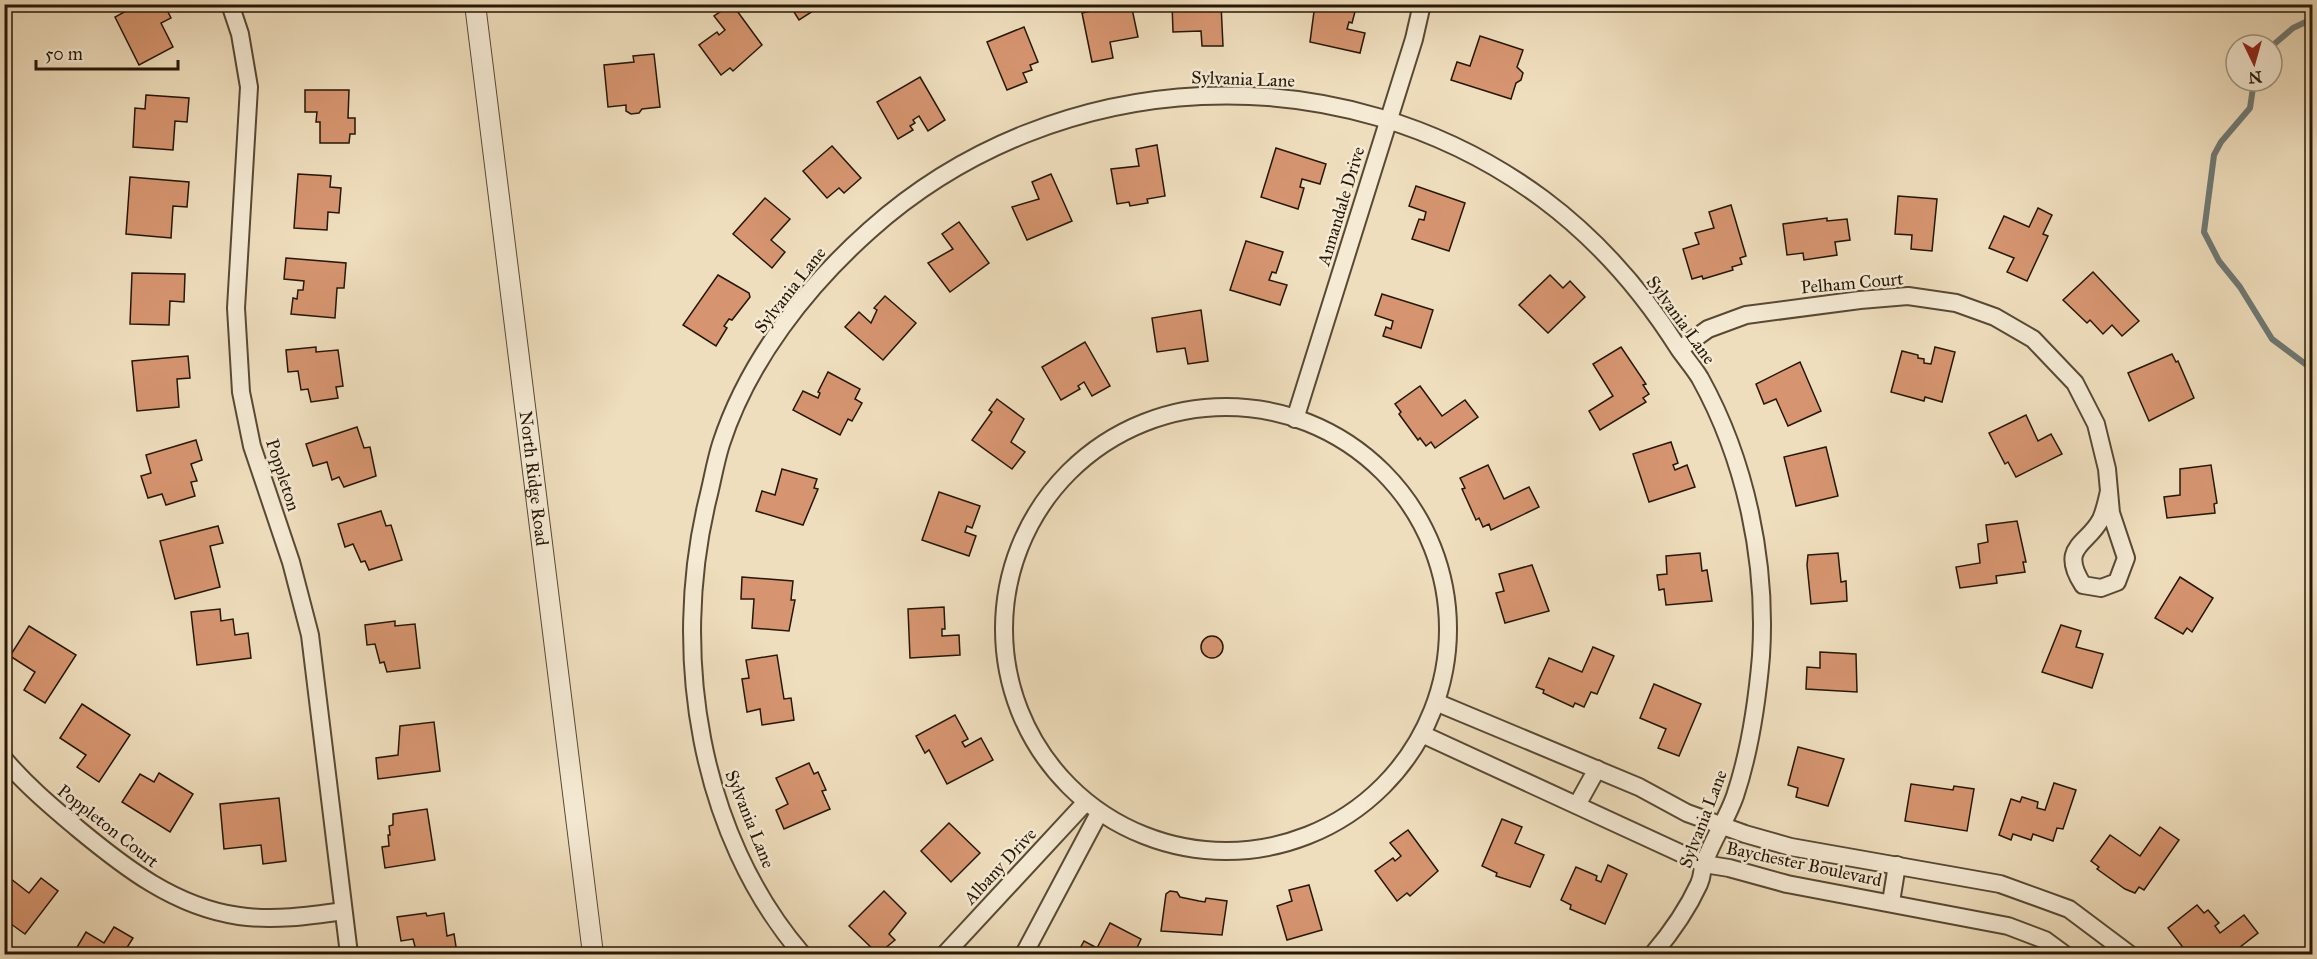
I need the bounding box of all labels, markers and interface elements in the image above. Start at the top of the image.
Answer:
scale bar [36,33,178,71]
north arrow [2224,33,2284,93]
text: 50 m [45,43,83,65]
street label: Sylvania Lane [1191,66,1295,92]
text: N [2247,67,2263,88]
street label: Annandale Drive [1312,144,1370,269]
street label: Sylvania Lane [749,242,831,338]
street label: Pelham Court [1800,267,1905,298]
street label: Sylvania Lane [1642,272,1720,368]
street label: North Ridge Road [515,410,553,547]
street label: Poppleton [261,436,305,514]
street label: Sylvania Lane [720,767,780,871]
street label: Sylvania Lane [1674,767,1732,871]
street label: Poppleton Court [53,780,164,873]
street label: Albany Drive [958,823,1041,910]
street label: Baychester Boulevard [1724,837,1884,891]

